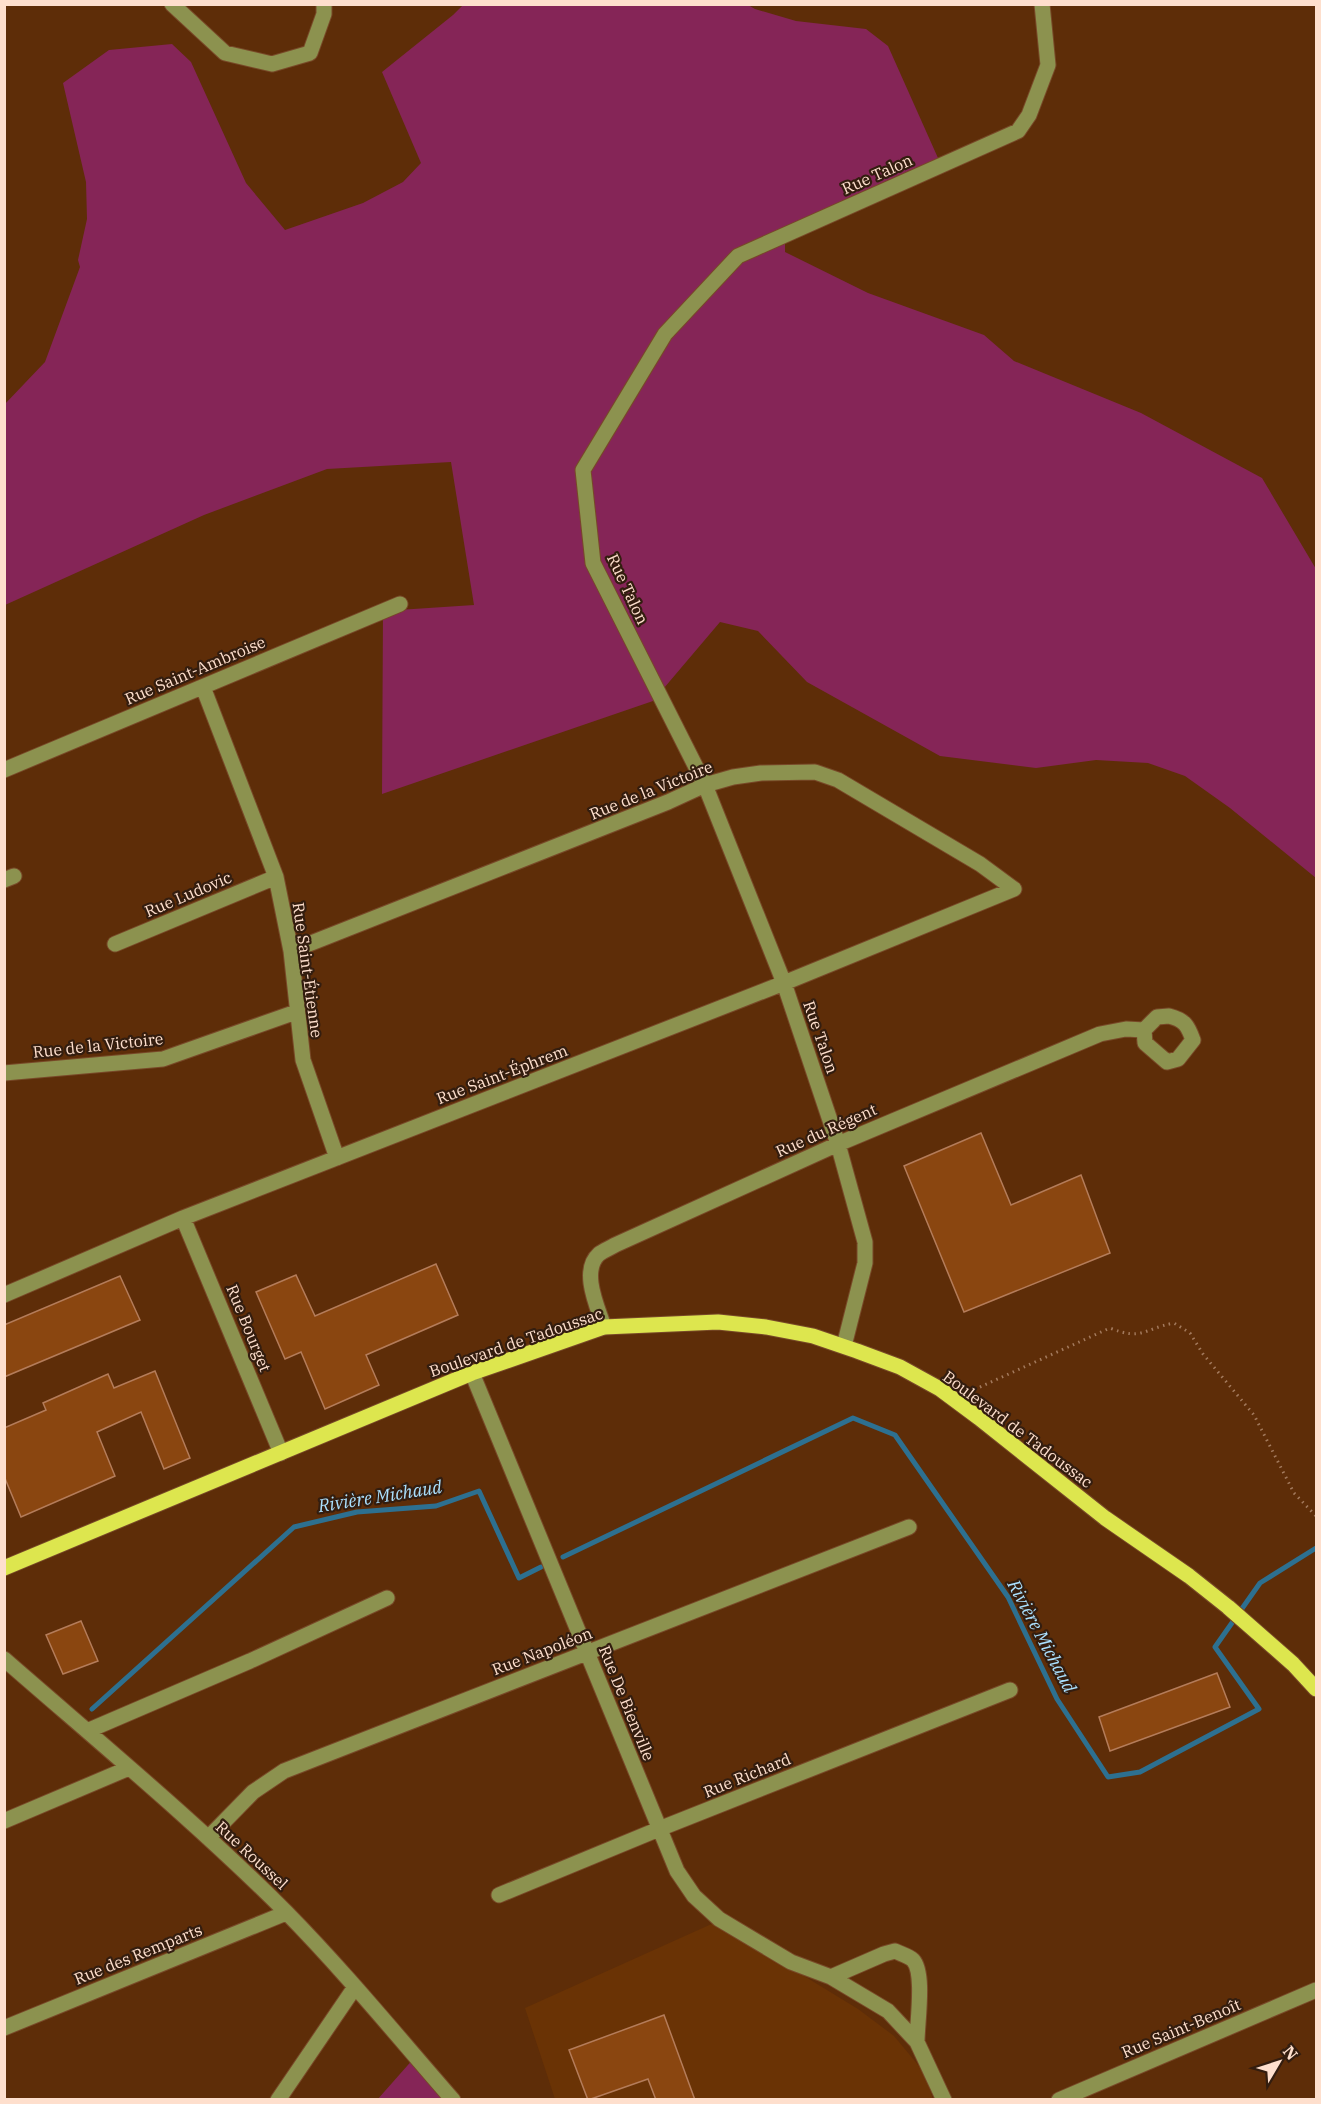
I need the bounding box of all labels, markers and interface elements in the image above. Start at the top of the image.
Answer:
street label: Rue Talon [838,150,916,198]
street label: Rue Talon [603,551,653,627]
street label: Rue Saint-Ambroise [122,631,268,709]
street label: Rue de la Victoire [586,756,716,824]
street label: Rue Ludovic [141,867,235,921]
street label: Rue Saint-Étienne [289,901,328,1039]
street label: Rue Talon [799,998,843,1076]
street label: Rue de la Victoire [32,1028,164,1062]
street label: Rue Saint-Éphrem [433,1039,570,1108]
street label: Rue du Régent [772,1099,880,1161]
street label: Rue Bourget [222,1281,276,1375]
street label: Boulevard de Tadoussac [427,1303,605,1381]
street label: Boulevard de Tadoussac [939,1366,1097,1492]
water label: Rivière Michaud [315,1475,444,1517]
water label: Rivière Michaud [1002,1575,1082,1697]
street label: Rue Napoléon [489,1623,595,1679]
street label: Rue De Bienville [595,1642,659,1764]
street label: Rue Richard [700,1748,794,1802]
street label: Rue Roussel [212,1817,292,1894]
street label: Rue des Remparts [71,1919,205,1989]
street label: Rue Saint-Benoît [1119,1994,1244,2062]
north arrow [1249,2032,1309,2092]
text: N [1279,2041,1302,2064]

